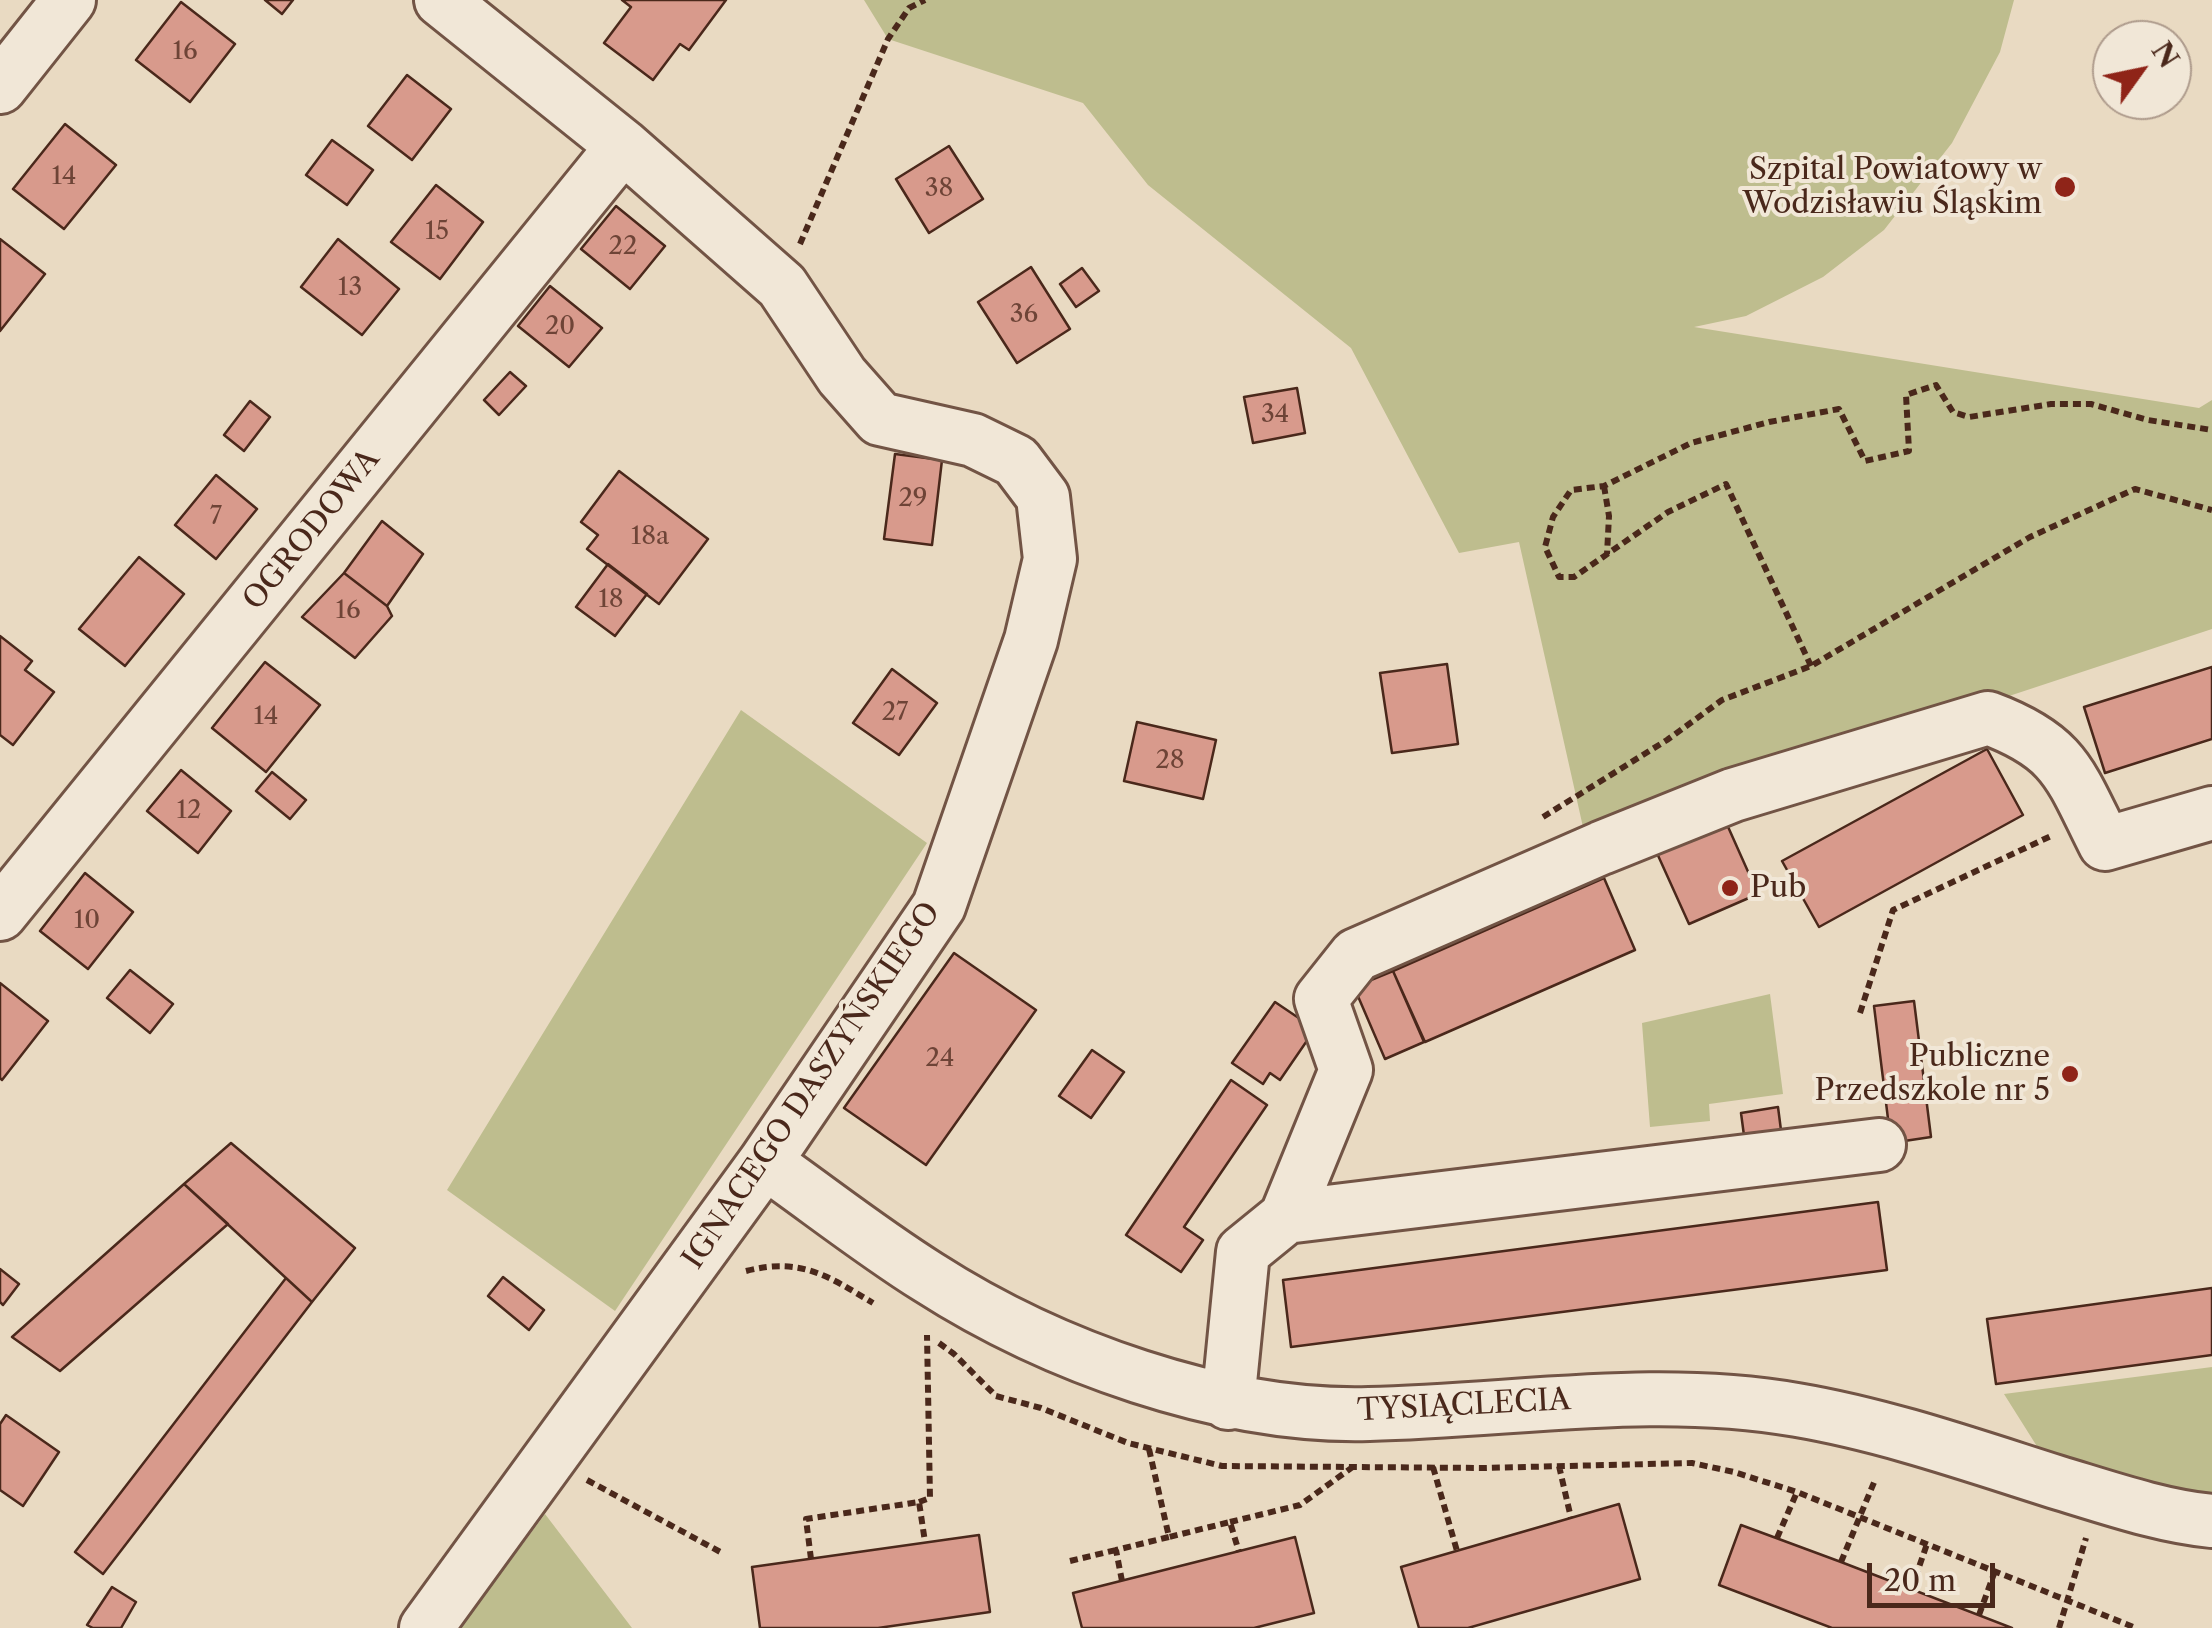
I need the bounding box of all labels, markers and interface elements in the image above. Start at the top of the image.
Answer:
north arrow [2092,20,2192,120]
text: N [2145,35,2186,74]
house number: 16 [172,37,198,67]
place label: Szpital Powiatowy w Wodzisławiu Śląskim [1743,152,2042,222]
house number: 14 [52,162,76,192]
house number: 38 [925,174,953,204]
marker: Szpital Powiatowy w Wodzisławiu Śląskim [2052,174,2078,200]
house number: 15 [425,217,449,247]
house number: 22 [609,232,637,262]
house number: 13 [338,273,362,303]
house number: 36 [1010,300,1038,330]
house number: 20 [545,312,575,342]
house number: 34 [1261,400,1289,430]
street label: OGRODOWA [236,442,388,618]
house number: 29 [898,484,928,514]
house number: 7 [210,502,222,532]
house number: 18a [631,522,669,552]
house number: 18 [598,585,624,615]
house number: 16 [335,596,361,626]
house number: 27 [882,698,908,728]
house number: 14 [254,702,278,732]
house number: 28 [1155,746,1185,776]
house number: 12 [177,796,201,826]
place label: Pub [1750,870,1806,906]
marker: Pub [1719,877,1741,899]
street label: IGNACEGO DASZYŃSKIEGO [676,896,948,1276]
house number: 10 [74,906,100,936]
place label: Publiczne Przedszkole nr 5 [1815,1039,2050,1110]
house number: 24 [926,1044,954,1074]
marker: Publiczne Przedszkole nr 5 [2059,1063,2081,1085]
street label: TYSIĄCLECIA [1356,1382,1572,1430]
scale bar [1872,1543,2000,1605]
text: 20 m [1884,1562,1956,1599]

